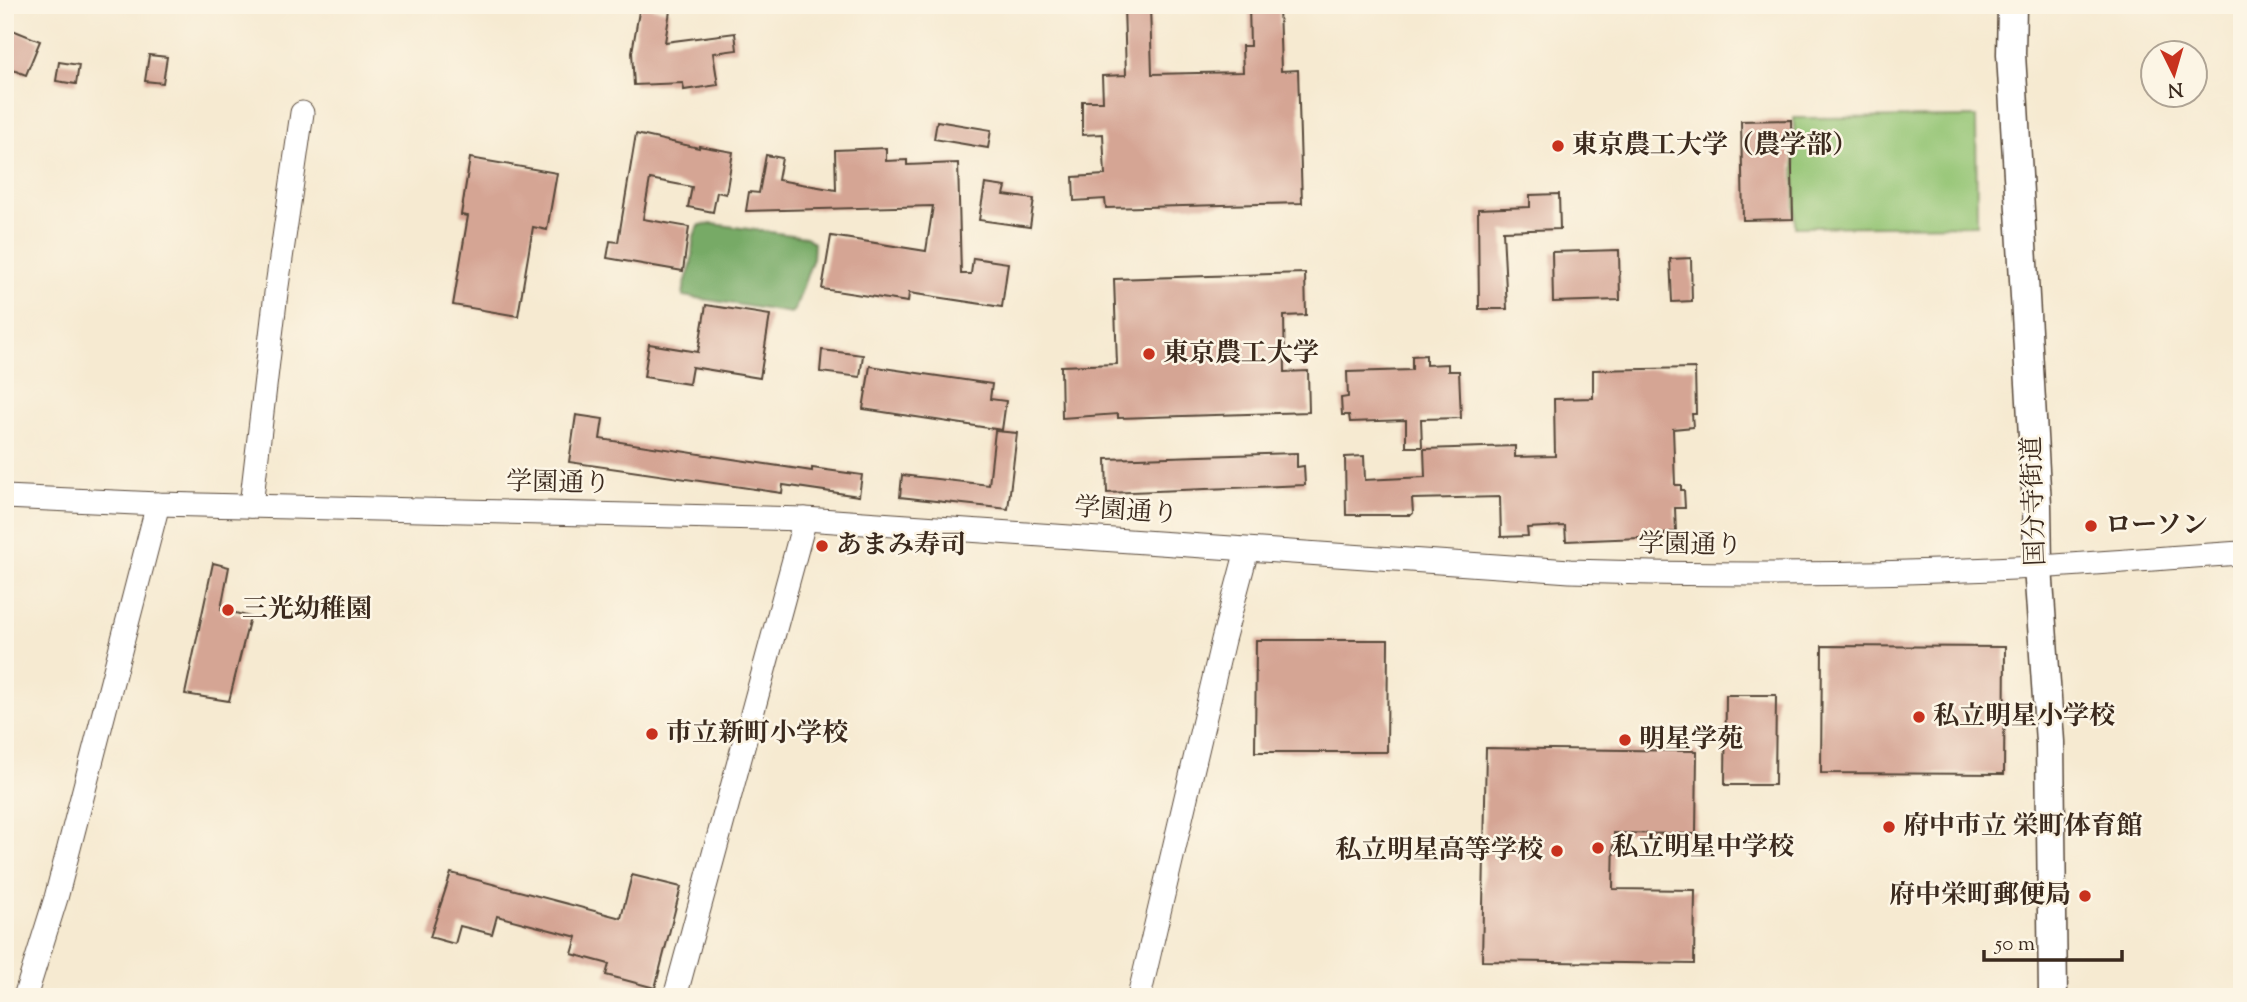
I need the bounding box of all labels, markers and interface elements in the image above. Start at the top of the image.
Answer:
north arrow [2138,38,2208,108]
text: N [2167,74,2184,103]
place label: 東京農工大学（農学部） [1572,128,1858,165]
marker: 東京農工大学（農学部） [1550,138,1566,154]
place label: 東京農工大学 [1163,336,1319,373]
marker: 東京農工大学 [1141,346,1157,362]
street label: 国分寺街道 [2014,435,2056,567]
street label: 学園通り [506,465,610,503]
street label: 学園通り [1073,490,1179,534]
place label: ローソン [2105,508,2208,545]
marker: ローソン [2083,518,2099,534]
street label: 学園通り [1638,527,1742,565]
place label: あまみ寿司 [836,528,966,565]
marker: あまみ寿司 [814,538,830,554]
place label: 三光幼稚園 [242,592,372,629]
marker: 三光幼稚園 [220,602,236,618]
place label: 私立明星小学校 [1933,699,2115,736]
marker: 私立明星小学校 [1911,709,1927,725]
place label: 市立新町小学校 [666,716,848,753]
place label: 明星学苑 [1639,722,1743,759]
marker: 市立新町小学校 [644,726,660,742]
marker: 明星学苑 [1617,732,1633,748]
place label: 府中市立 栄町体育館 [1903,809,2143,846]
marker: 府中市立 栄町体育館 [1881,819,1897,835]
place label: 私立明星中学校 [1612,830,1794,867]
place label: 私立明星高等学校 [1335,833,1543,870]
marker: 私立明星中学校 [1590,840,1606,856]
marker: 私立明星高等学校 [1549,843,1565,859]
place label: 府中栄町郵便局 [1889,878,2071,915]
marker: 府中栄町郵便局 [2077,888,2093,904]
scale bar [1984,918,2123,962]
text: 50 m [1994,930,2035,960]

